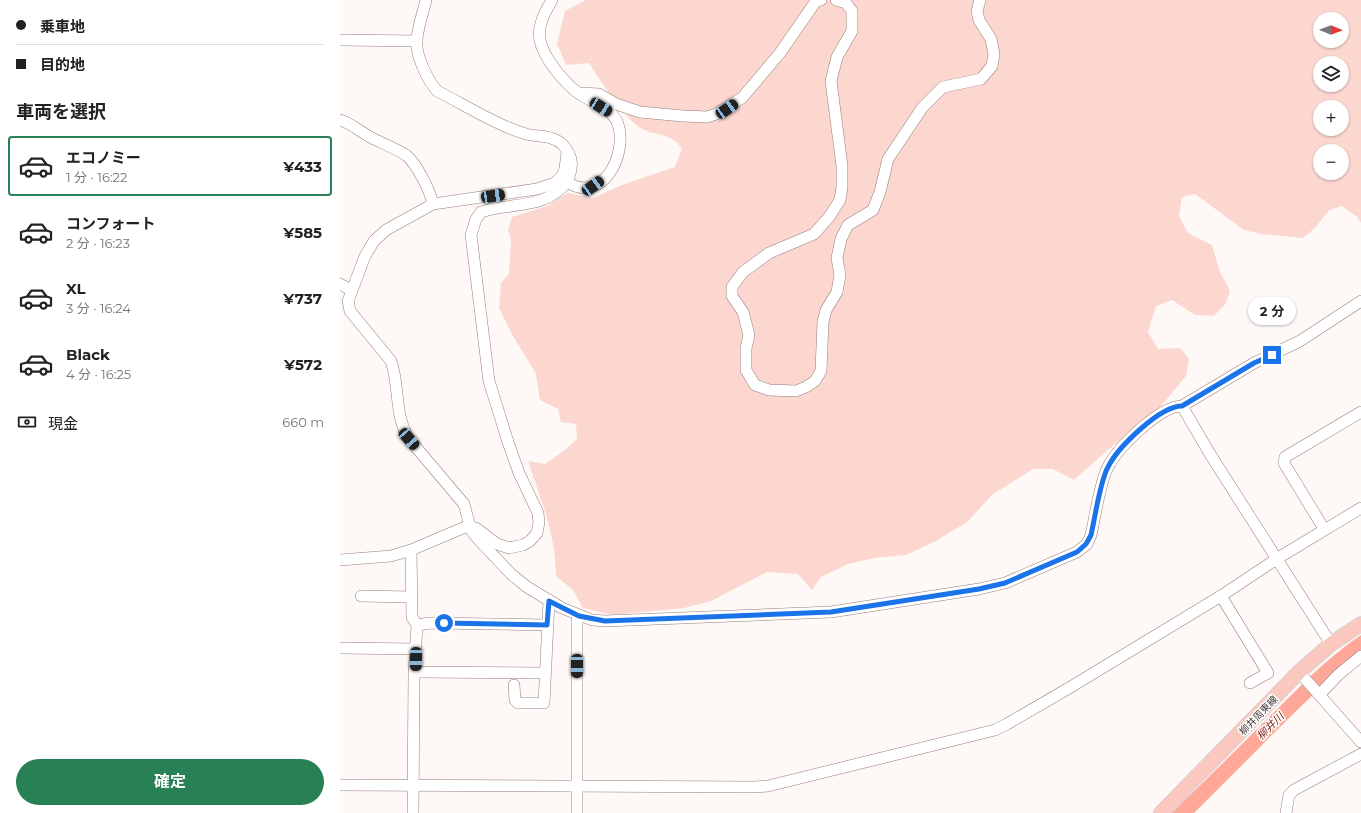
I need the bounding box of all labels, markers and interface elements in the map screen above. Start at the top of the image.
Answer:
north arrow [1313,12,1349,48]
map controls [1313,12,1349,180]
text: 乗車地 [40,17,85,36]
text: 目的地 [40,55,85,74]
button: layers [1313,56,1349,92]
car [588,96,614,118]
car [714,97,740,121]
button: + [1313,100,1349,136]
text: 車両を選択 [16,101,106,123]
button: − [1313,144,1349,180]
icon: car [18,148,54,184]
text: エコノミー [66,148,141,167]
text: ¥433 [283,157,322,176]
text: 1 分 · 16:22 [66,169,127,185]
car [580,174,606,198]
car [480,188,506,204]
icon: car [18,214,54,250]
text: コンフォート [66,214,156,233]
text: ¥585 [283,223,322,242]
text: 2 分 · 16:23 [66,235,130,251]
text: XL [66,279,85,298]
icon: car [18,280,54,316]
text: ¥737 [283,289,322,308]
callout: 2 分 [1248,297,1296,325]
text: 3 分 · 16:24 [66,300,131,316]
text: 2 分 [1260,303,1284,319]
text: Black [66,345,110,364]
icon: car [18,346,54,382]
route end [1263,346,1281,364]
text: ¥572 [284,355,322,374]
text: 4 分 · 16:25 [66,366,131,382]
icon: cash [16,411,38,433]
text: 現金 [48,414,78,433]
text: 660 m [282,414,324,430]
car [397,426,421,452]
route start [435,614,453,632]
car [410,647,422,671]
car [571,654,583,678]
street label: 柳井周東線 [1236,693,1280,738]
water label: 柳井川 [1253,709,1287,743]
button: 確定 [16,759,324,805]

